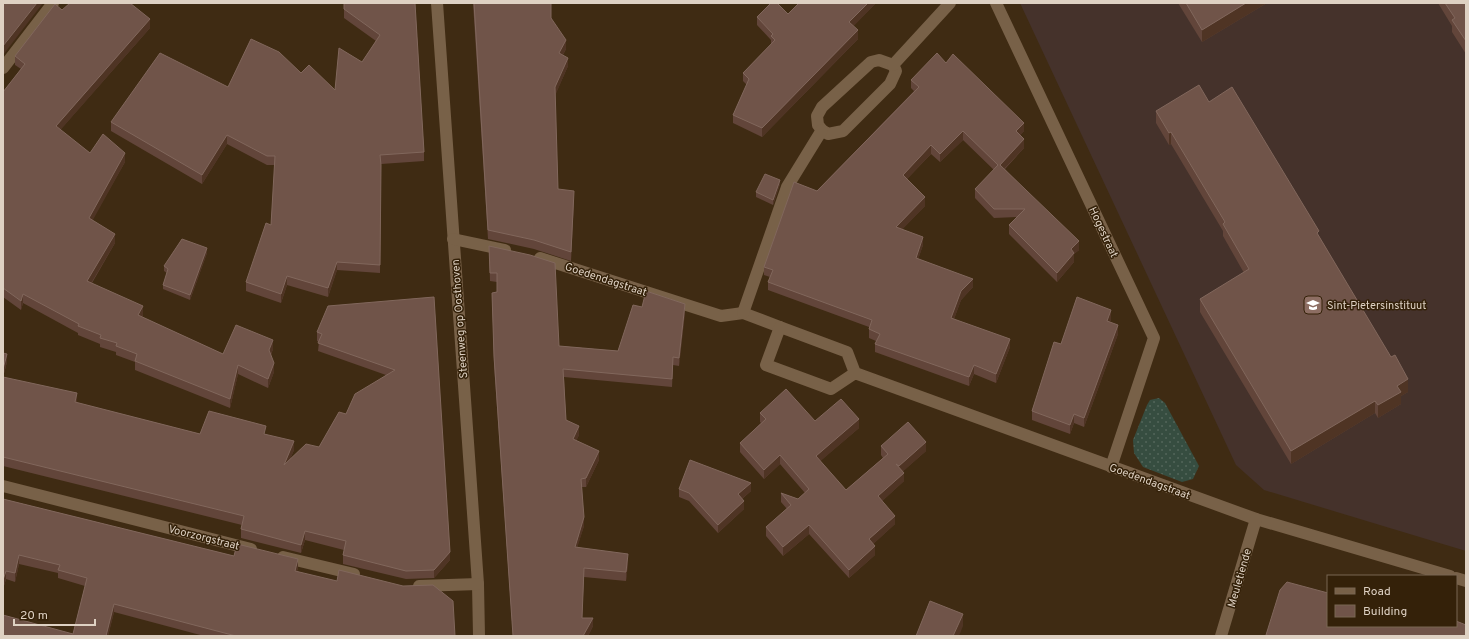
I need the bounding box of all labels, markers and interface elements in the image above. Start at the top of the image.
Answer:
street label: Hogestraat [1085,205,1121,260]
street label: Steenweg op Oosthoven [449,259,471,379]
street label: Goedendagstraat [563,260,648,300]
school or university icon: Sint-Pietersinstituut [1302,294,1324,316]
place label: Sint-Pietersinstituut [1327,299,1426,313]
street label: Goedendagstraat [1107,461,1192,503]
street label: Voorzorgstraat [167,522,241,554]
street label: Meuletiende [1225,547,1255,609]
legend [1327,575,1457,627]
text: Road [1363,584,1391,600]
scale bar [14,601,95,627]
text: Building [1363,604,1407,620]
text: 20 m [20,608,48,624]

